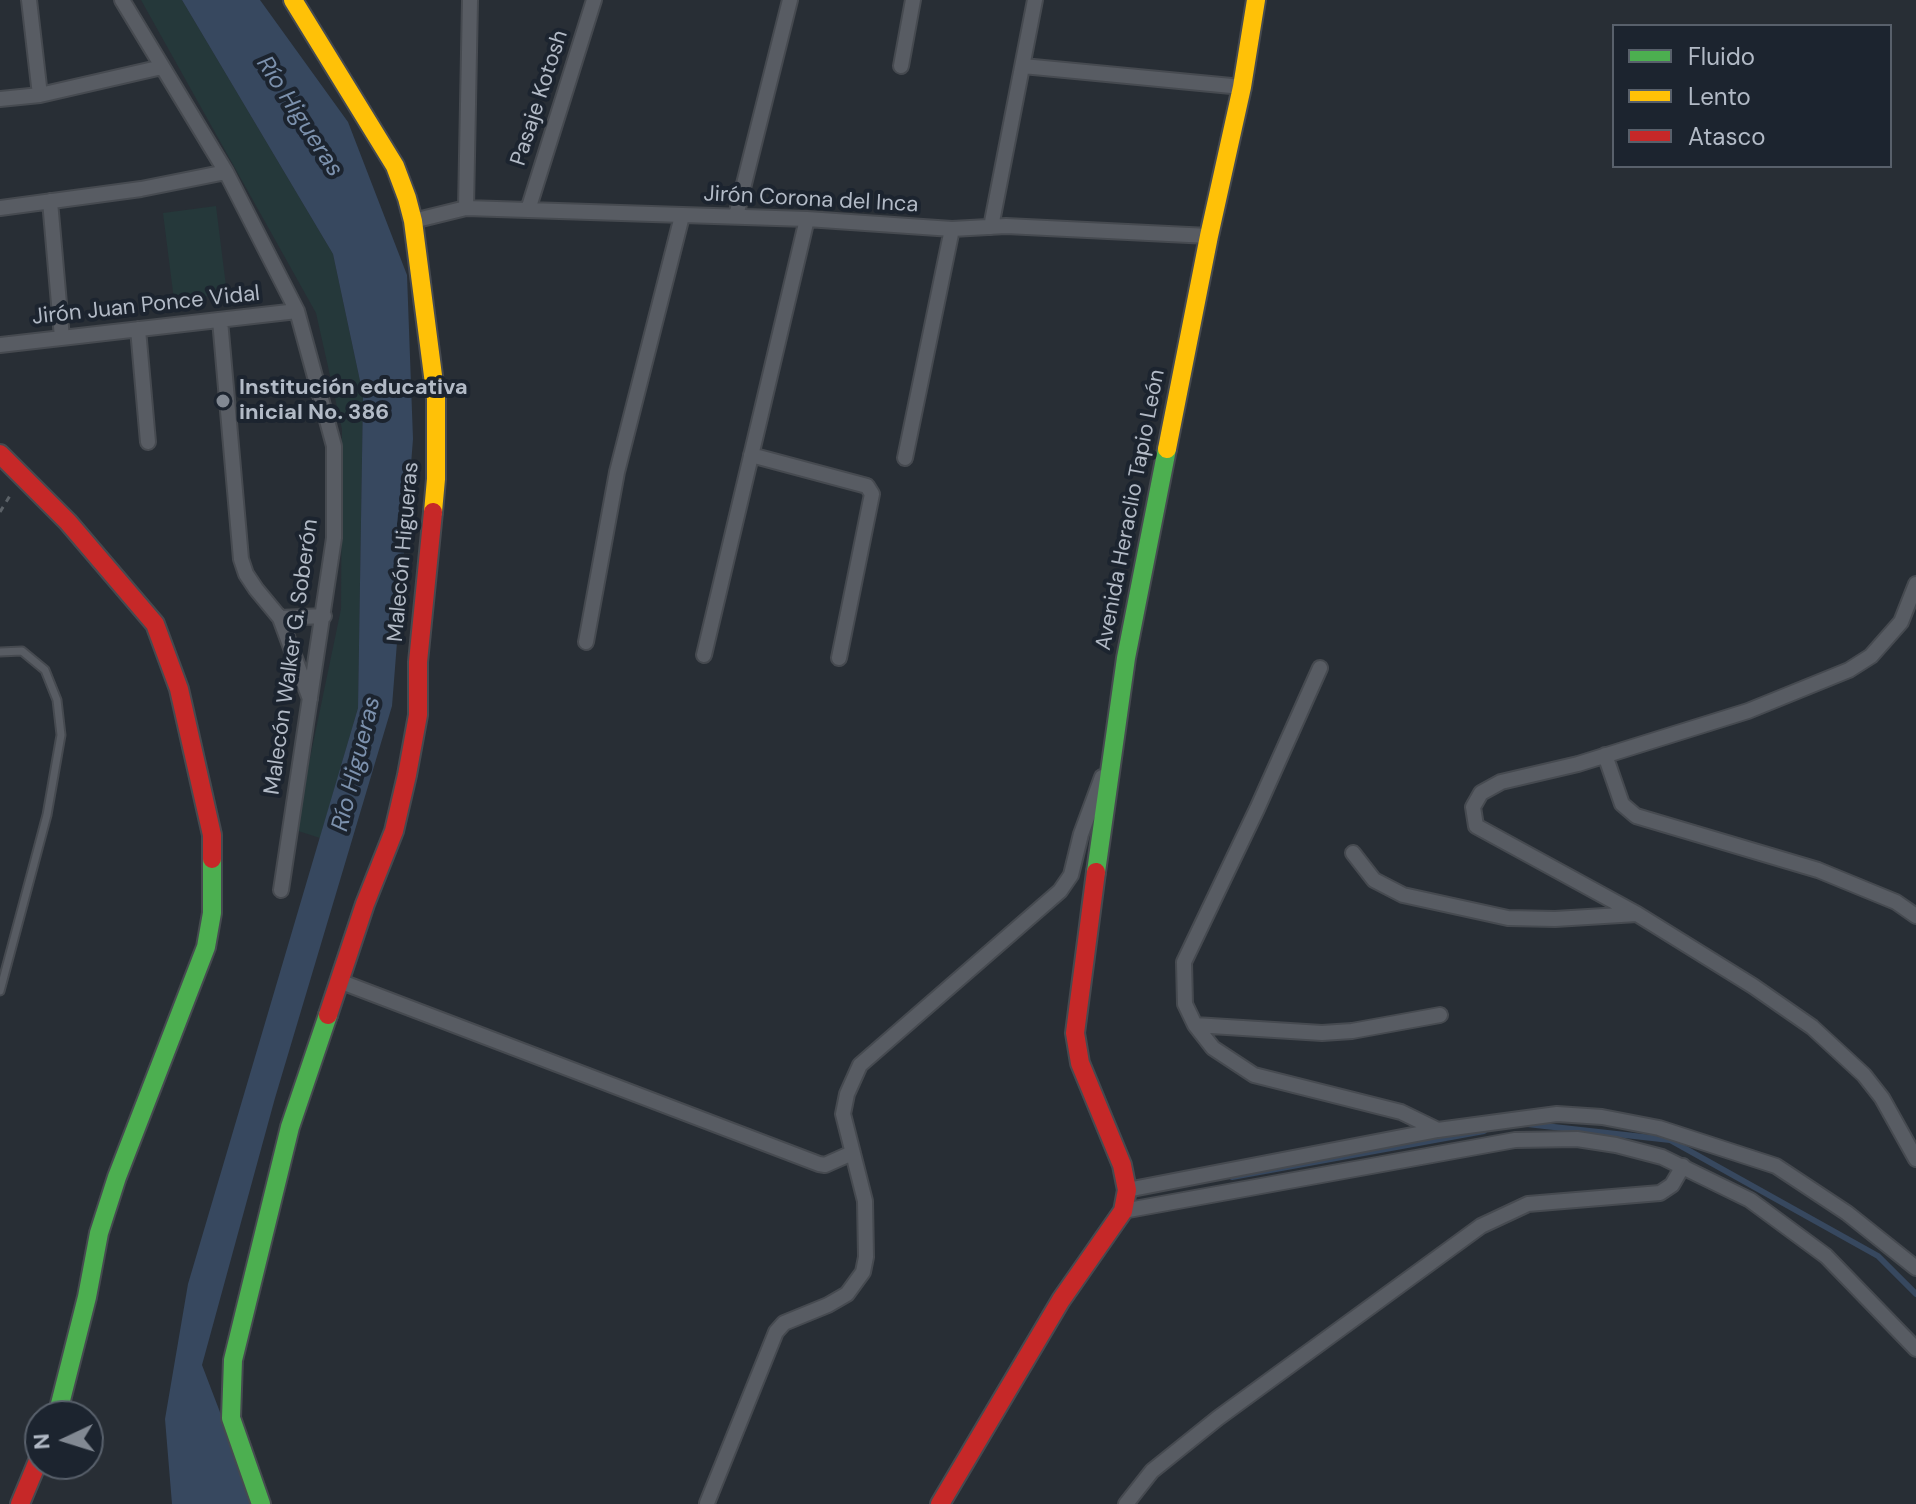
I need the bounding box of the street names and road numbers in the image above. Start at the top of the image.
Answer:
street label: Pasaje Kotosh [506,27,574,169]
street label: Jirón Corona del Inca [703,181,919,219]
street label: Jirón Juan Ponce Vidal [31,281,261,331]
street label: Avenida Heraclio Tapio León [1091,367,1171,653]
street label: Malecón Higueras [383,461,425,643]
street label: Malecón Walker G. Soberón [260,517,324,797]

